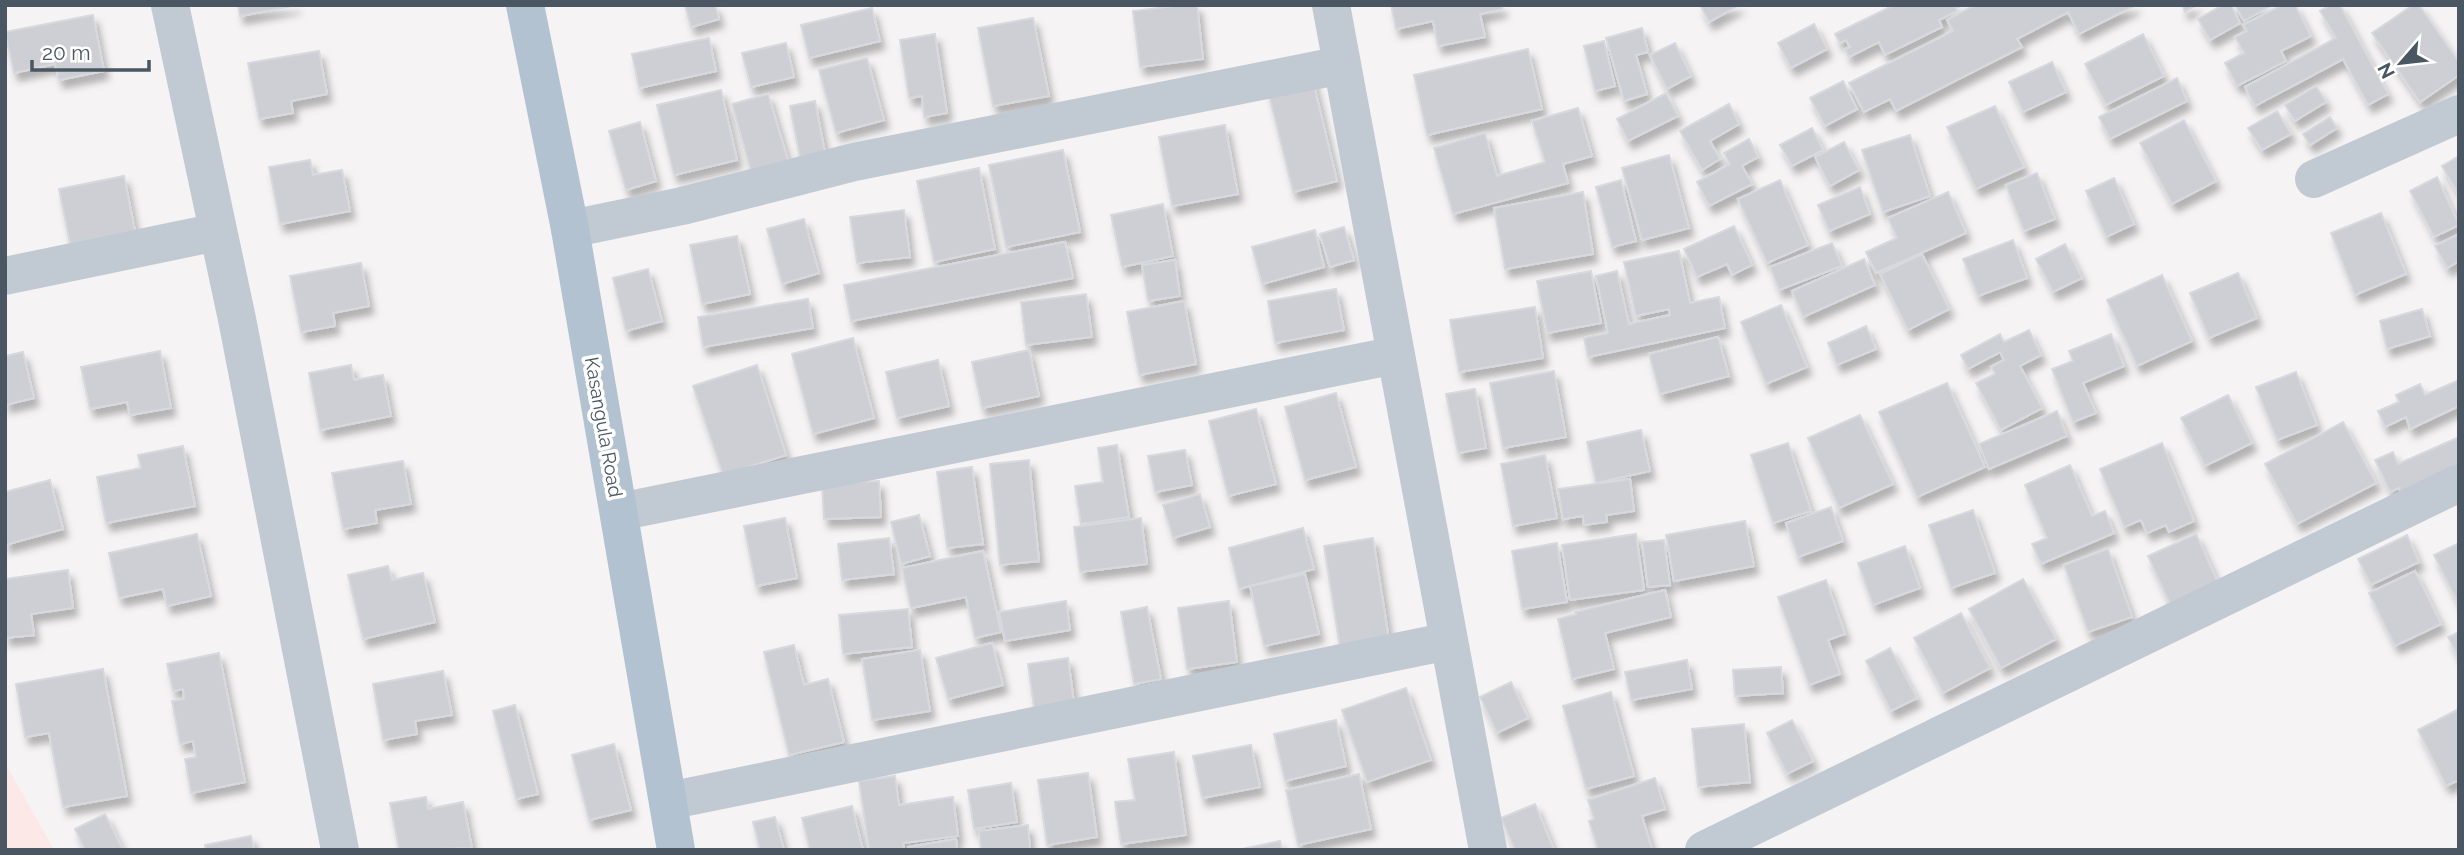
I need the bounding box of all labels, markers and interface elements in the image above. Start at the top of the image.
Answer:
scale bar [32,28,149,72]
north arrow [2366,28,2436,98]
text: 20 m [42,40,90,65]
text: N [2373,59,2399,83]
street label: Kasangula Road [581,355,627,499]

